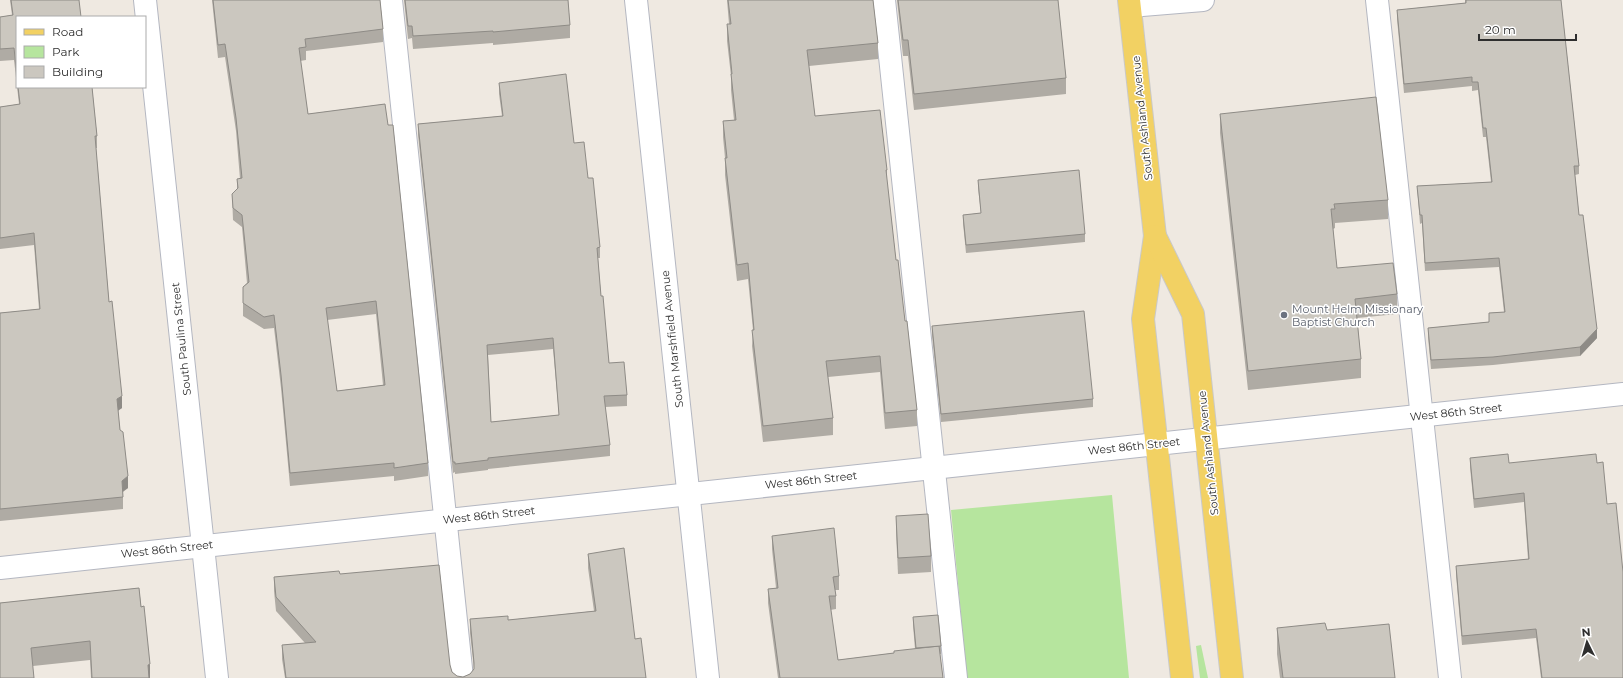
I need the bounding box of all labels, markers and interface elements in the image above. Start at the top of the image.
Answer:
legend [16,16,146,88]
scale bar [1479,16,1576,42]
text: 20 m [1485,22,1516,37]
text: Road [52,24,83,39]
text: Park [52,44,80,59]
street label: South Ashland Avenue [1128,55,1156,181]
text: Building [52,64,103,79]
street label: South Marshfield Avenue [658,269,686,408]
street label: South Paulina Street [168,281,194,396]
place label: Mount Helm Missionary Baptist Church [1292,302,1423,329]
marker: Mount Helm Missionary Baptist Church [1279,310,1289,320]
street label: South Ashland Avenue [1194,390,1222,516]
street label: West 86th Street [1409,400,1503,424]
street label: West 86th Street [1087,434,1181,458]
street label: West 86th Street [764,468,858,492]
street label: West 86th Street [442,503,536,527]
street label: West 86th Street [120,537,214,561]
north arrow [1567,622,1607,662]
text: N [1581,625,1591,639]

